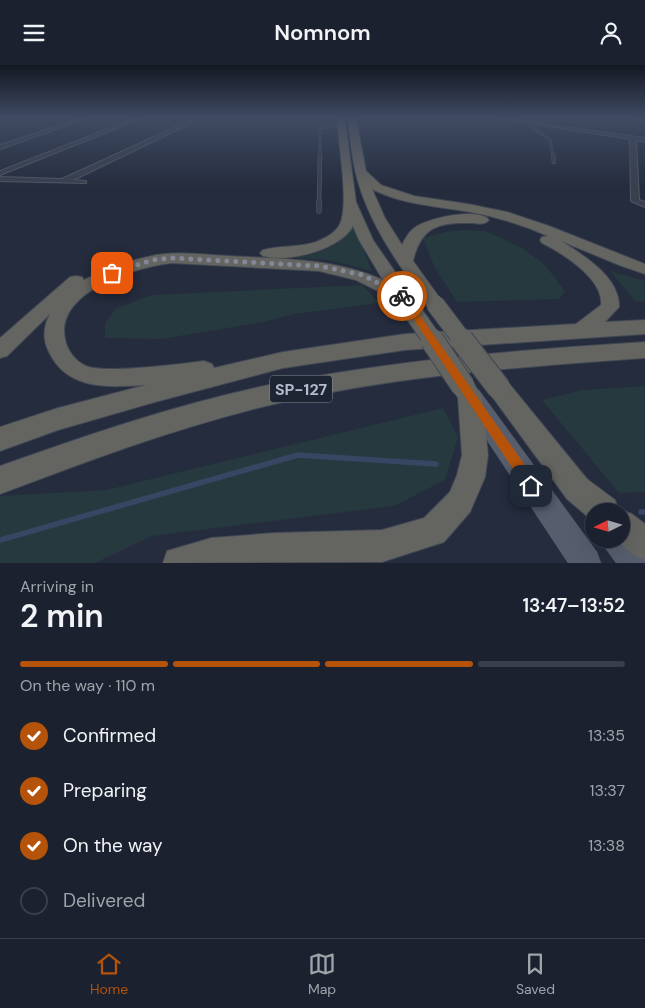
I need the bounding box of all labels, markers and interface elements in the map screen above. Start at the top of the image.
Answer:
text: Nomnom [274,18,371,47]
icon: menu [20,19,48,47]
icon: person [597,19,625,47]
pin [91,252,133,294]
icon: bag [98,259,126,287]
courier [377,271,427,321]
icon: bike [388,282,416,310]
road number: SP-127 [270,375,332,403]
pin [510,465,552,507]
icon: home [517,472,545,500]
north arrow [585,503,630,547]
map controls [585,503,630,548]
text: Arriving in [20,576,94,597]
text: 13:47–13:52 [522,593,625,618]
text: 2 min [20,595,104,637]
text: On the way · 110 m [20,675,155,696]
icon: check [20,722,48,750]
text: Confirmed [63,723,156,748]
text: 13:35 [588,725,625,746]
icon: check [20,777,48,805]
text: Preparing [63,778,147,803]
text: 13:37 [590,780,625,801]
icon: check [20,832,48,860]
text: On the way [63,833,163,858]
text: 13:38 [588,835,625,856]
text: Delivered [63,888,145,913]
tab: Home [90,950,128,998]
tab: Map [308,950,336,998]
tab: Saved [516,950,555,998]

